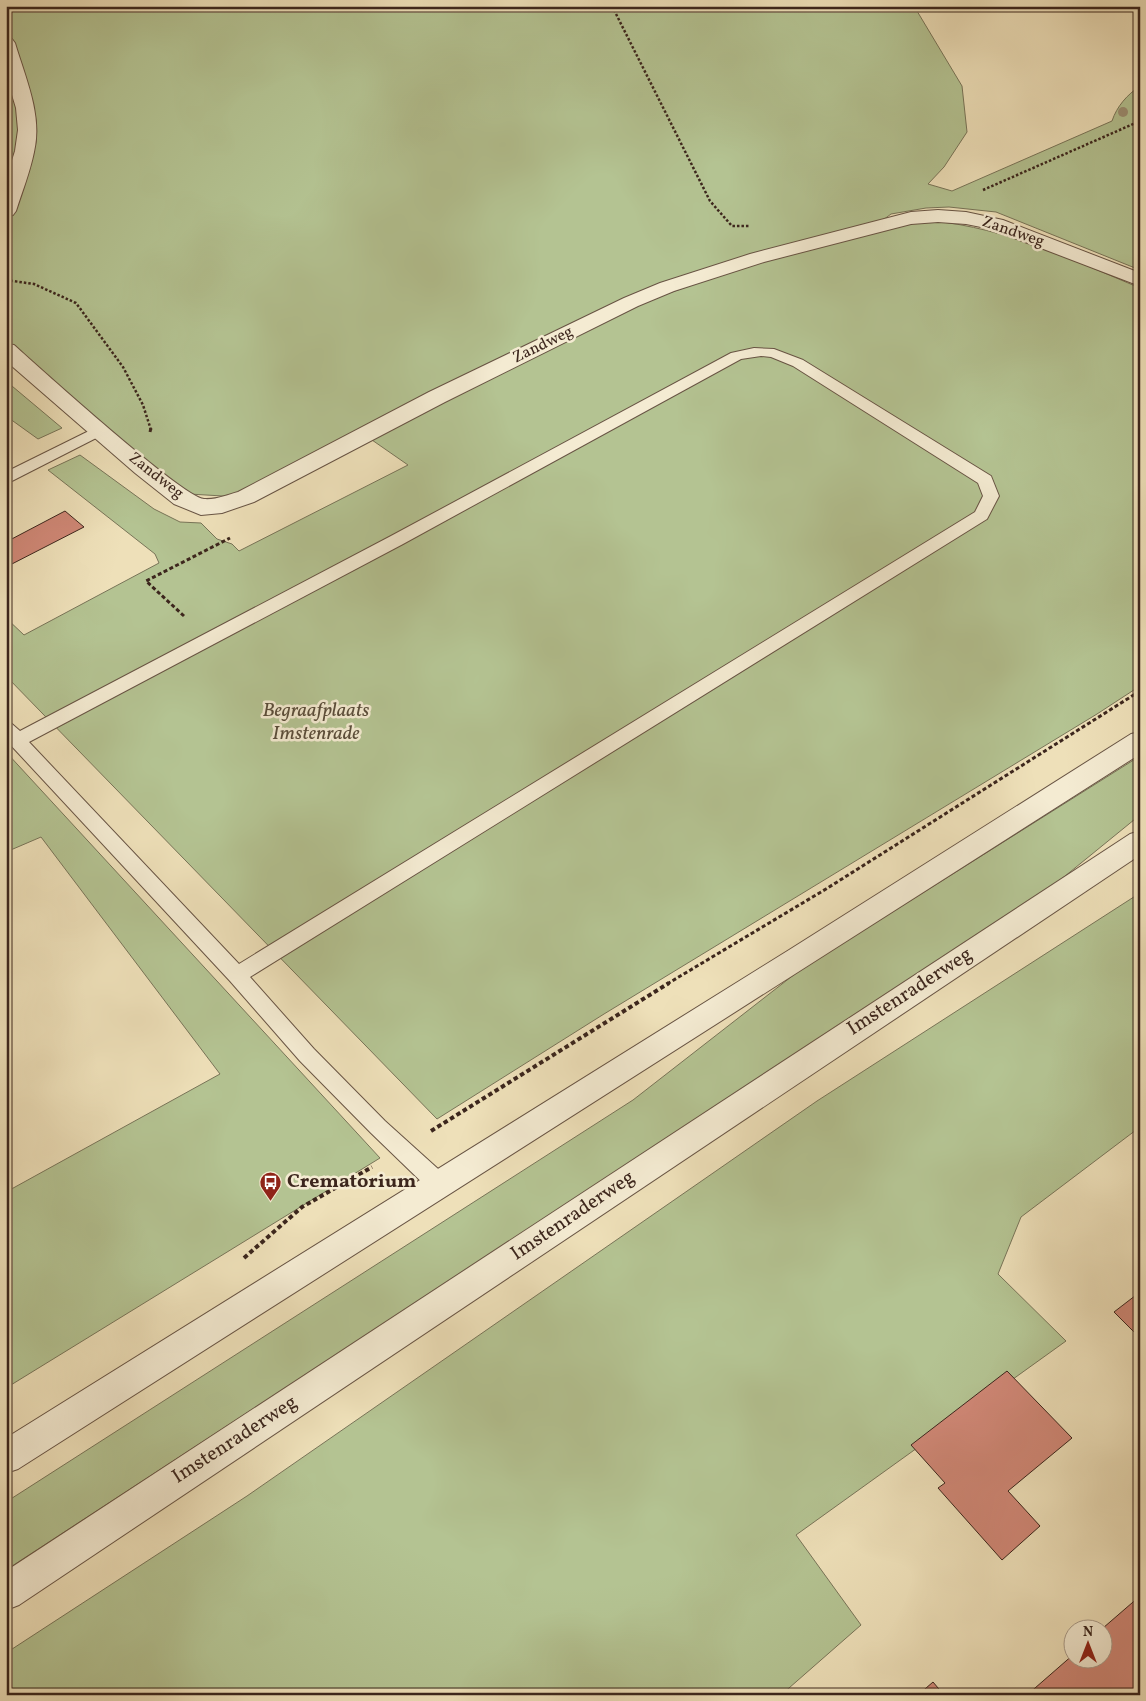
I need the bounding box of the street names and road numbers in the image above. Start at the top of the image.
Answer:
street label: Zandweg [979,211,1047,253]
street label: Zandweg [509,321,577,369]
street label: Zandweg [124,447,188,505]
street label: Imstenraderweg [842,941,978,1043]
street label: Imstenraderweg [505,1164,641,1268]
street label: Imstenraderweg [167,1389,303,1491]

